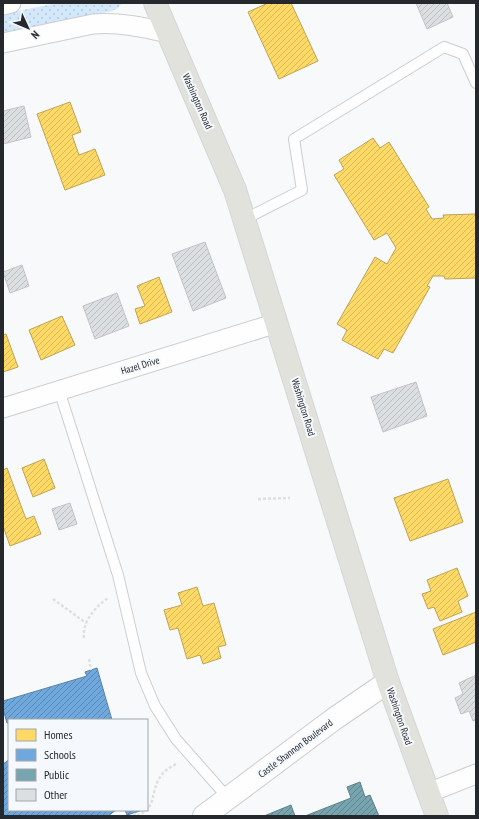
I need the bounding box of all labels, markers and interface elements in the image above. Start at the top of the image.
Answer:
north arrow [8,8,48,48]
text: N [28,28,42,42]
street label: Washington Road [179,71,216,131]
street label: Hazel Drive [119,353,161,377]
street label: Washington Road [289,377,318,438]
street label: Washington Road [384,686,415,746]
street label: Castle Shannon Boulevard [255,716,335,781]
legend [8,719,148,811]
text: Homes [44,727,72,742]
text: Schools [44,747,76,762]
text: Public [44,767,70,782]
text: Other [44,787,68,802]

